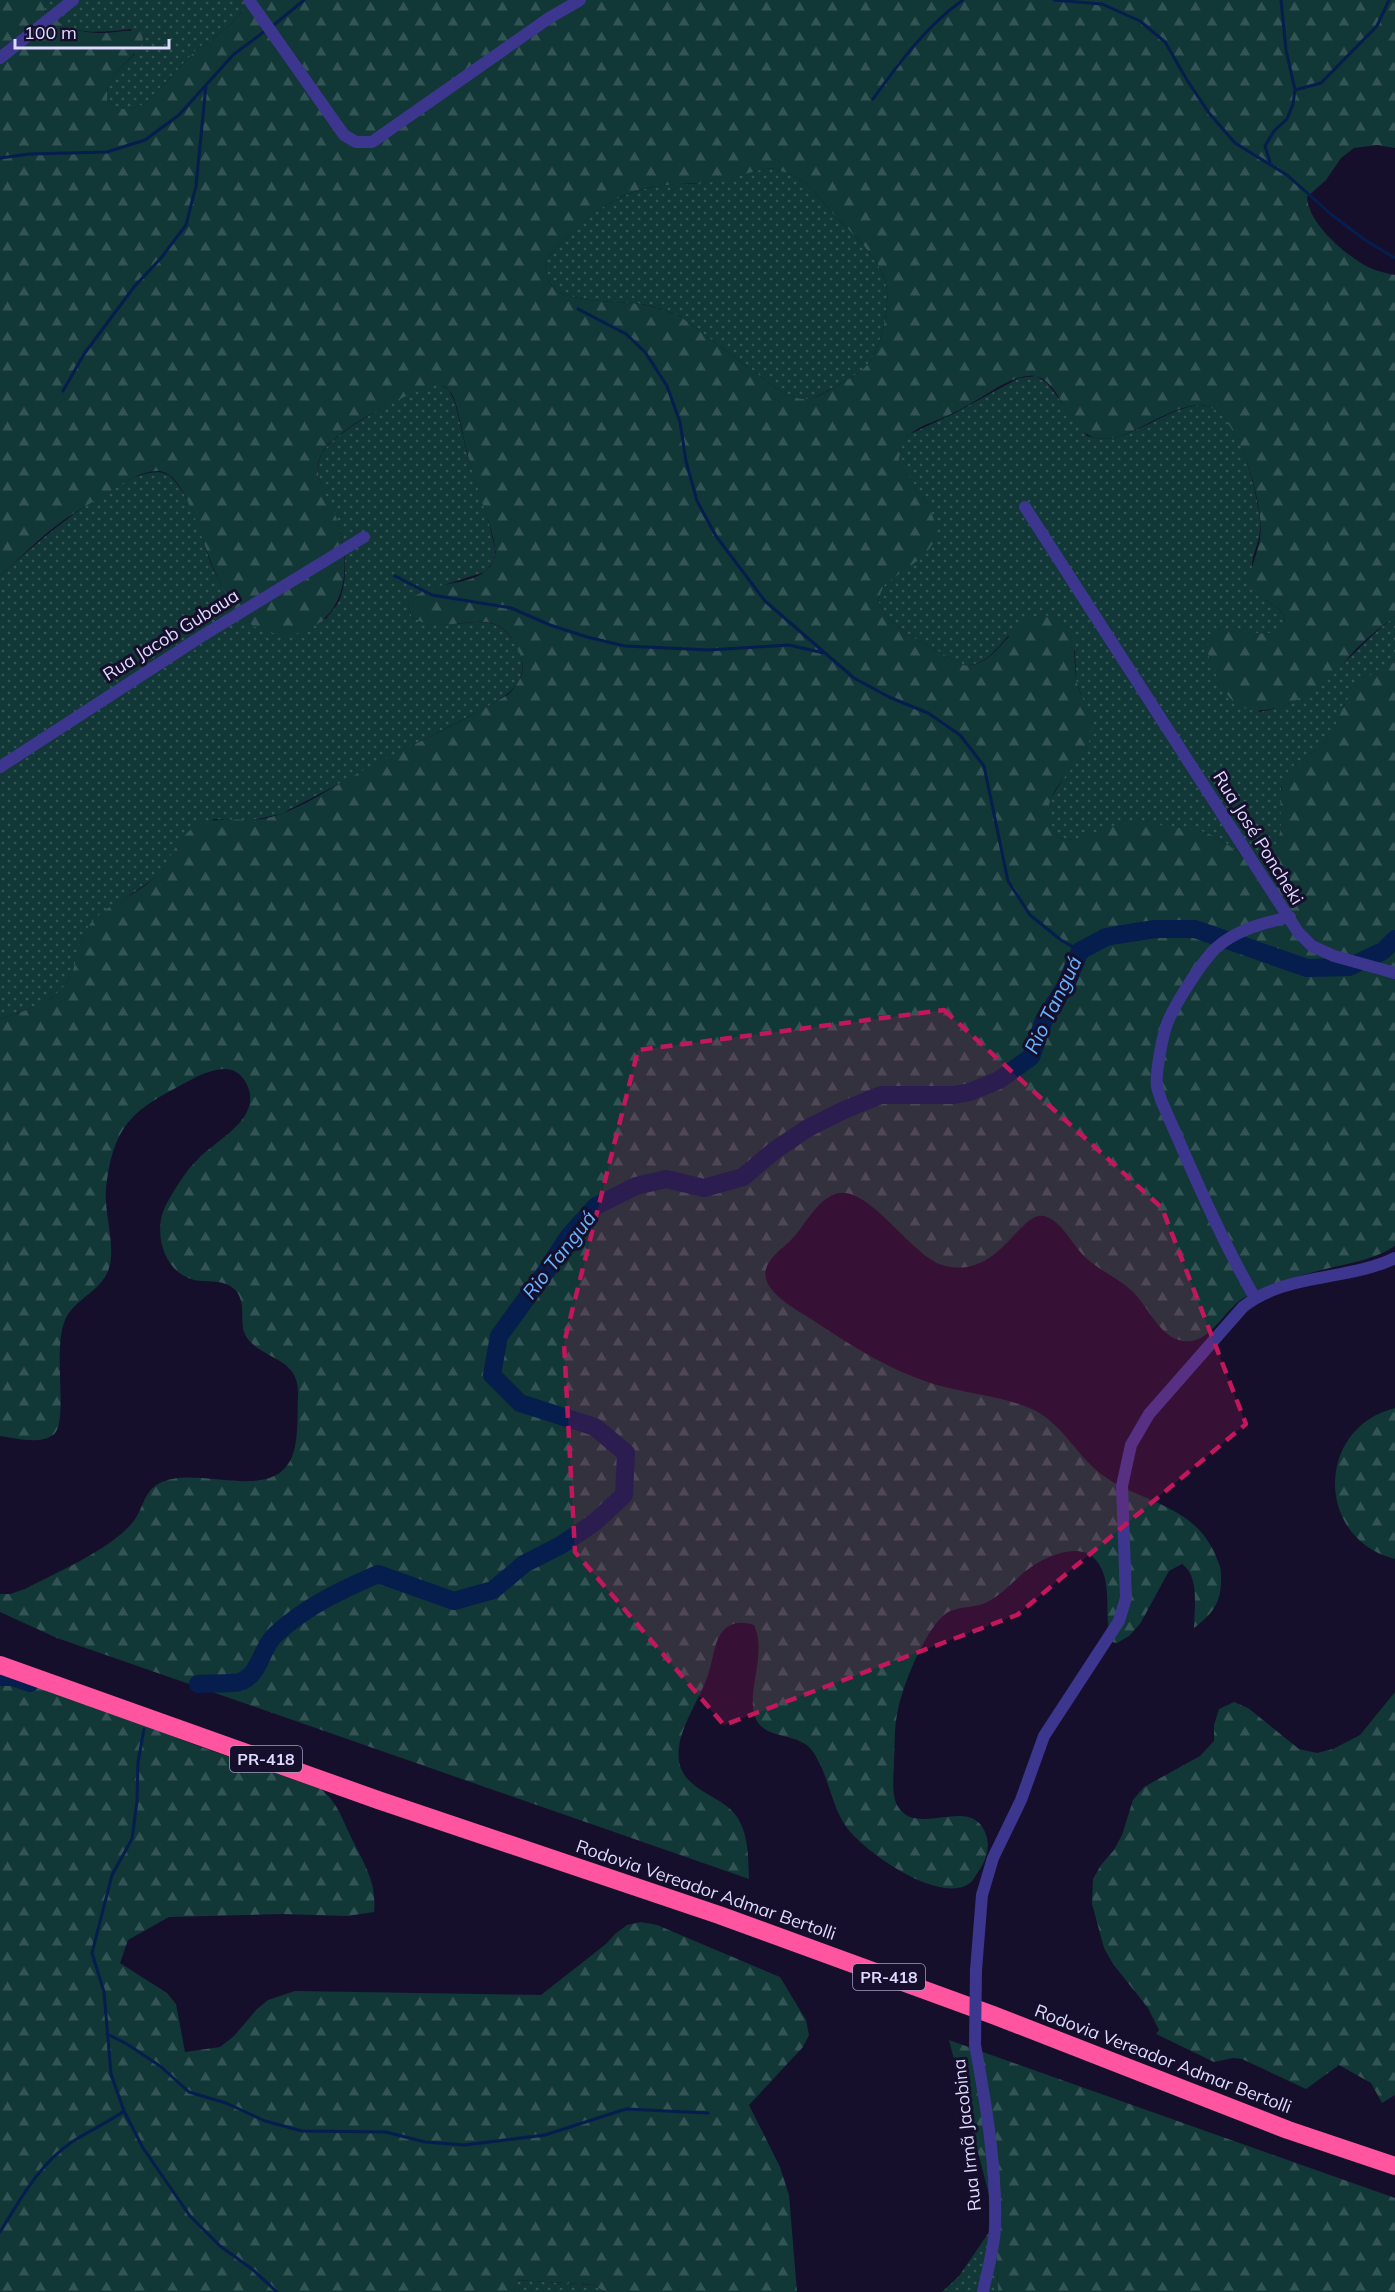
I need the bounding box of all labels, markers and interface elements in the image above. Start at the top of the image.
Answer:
scale bar [15,12,170,50]
text: 100 m [24,21,77,44]
street label: Rua Jacob Gubaua [99,584,243,686]
street label: Rua José Poncheki [1208,767,1309,909]
water label: Rio Tanguá [1018,952,1087,1058]
water label: Rio Tanguá [516,1206,601,1304]
road number: PR-418 [230,1746,302,1772]
street label: Rodovia Vereador Admar Bertolli [573,1834,839,1945]
road number: PR-418 [853,1964,925,1990]
street label: Rodovia Vereador Admar Bertolli [1031,1999,1295,2118]
street label: Rua Irmã Jacobina [947,2058,986,2212]

